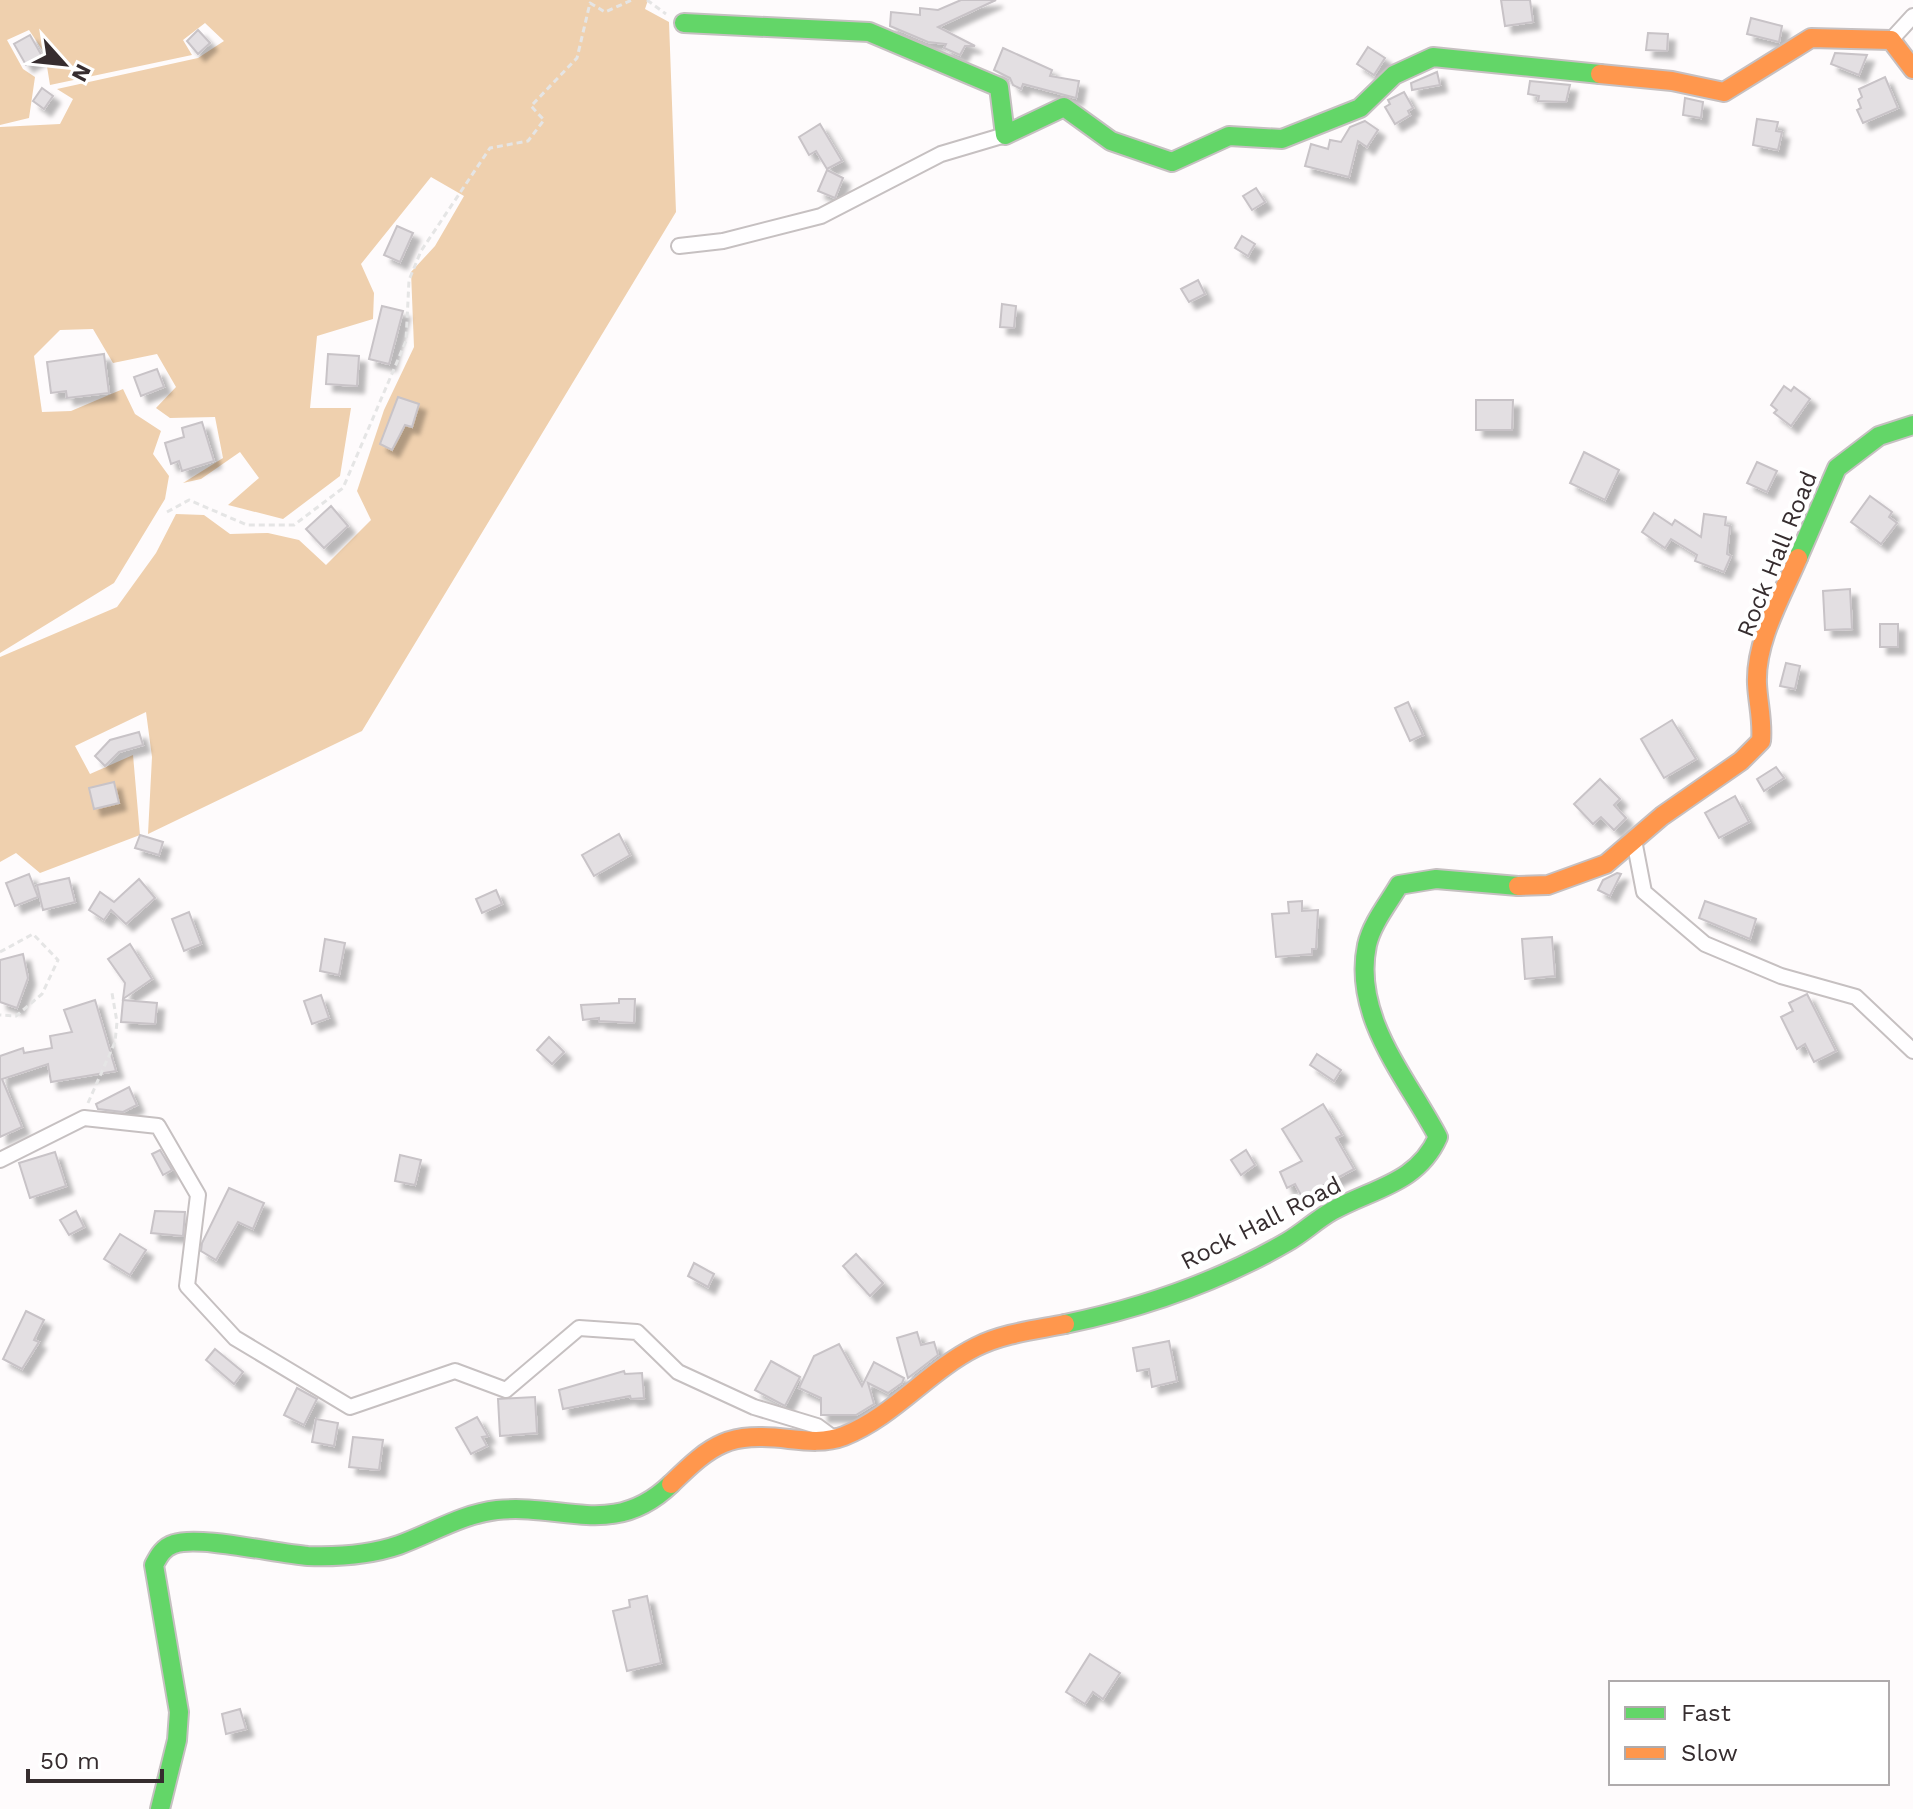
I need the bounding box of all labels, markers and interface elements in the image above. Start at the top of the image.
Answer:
north arrow [24,24,104,104]
text: N [67,60,96,86]
street label: Rock Hall Road [1731,467,1823,641]
street label: Rock Hall Road [1176,1171,1346,1275]
legend [1609,1681,1889,1785]
text: Fast [1681,1699,1731,1727]
scale bar [28,1733,162,1783]
text: Slow [1681,1739,1738,1767]
text: 50 m [40,1747,100,1775]

